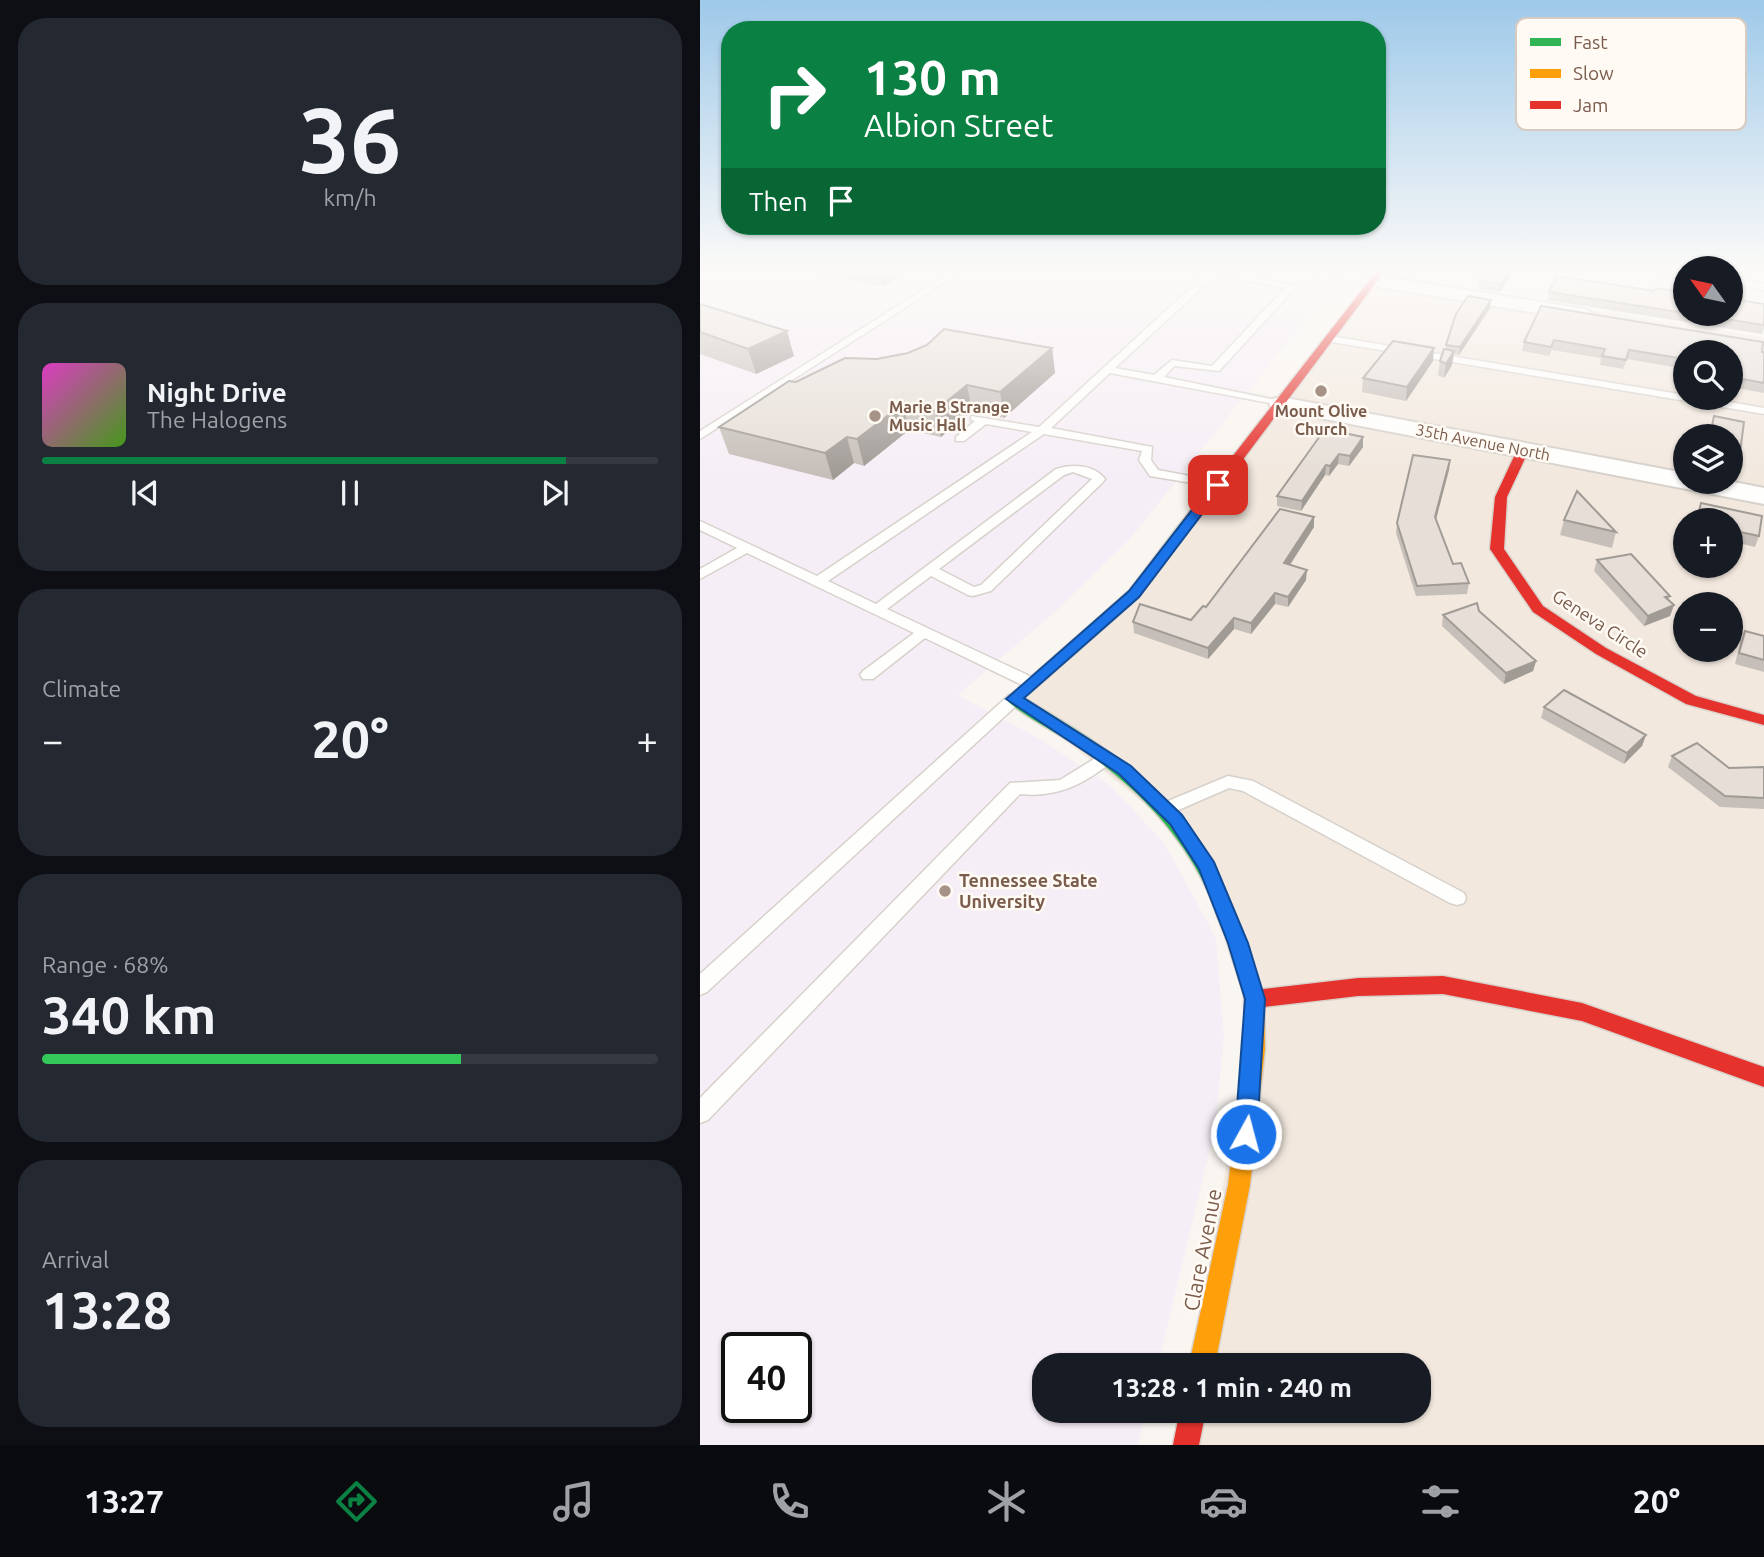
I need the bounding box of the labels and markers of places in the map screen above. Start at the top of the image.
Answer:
marker: Mount Olive Church [1313,383,1329,399]
place label: Marie B Strange Music Hall [889,398,1009,434]
place label: Mount Olive Church [1275,402,1367,438]
marker: Marie B Strange Music Hall [867,408,883,424]
pin [1188,455,1248,515]
place label: Tennessee State University [959,870,1098,911]
marker: Tennessee State University [937,883,953,899]

